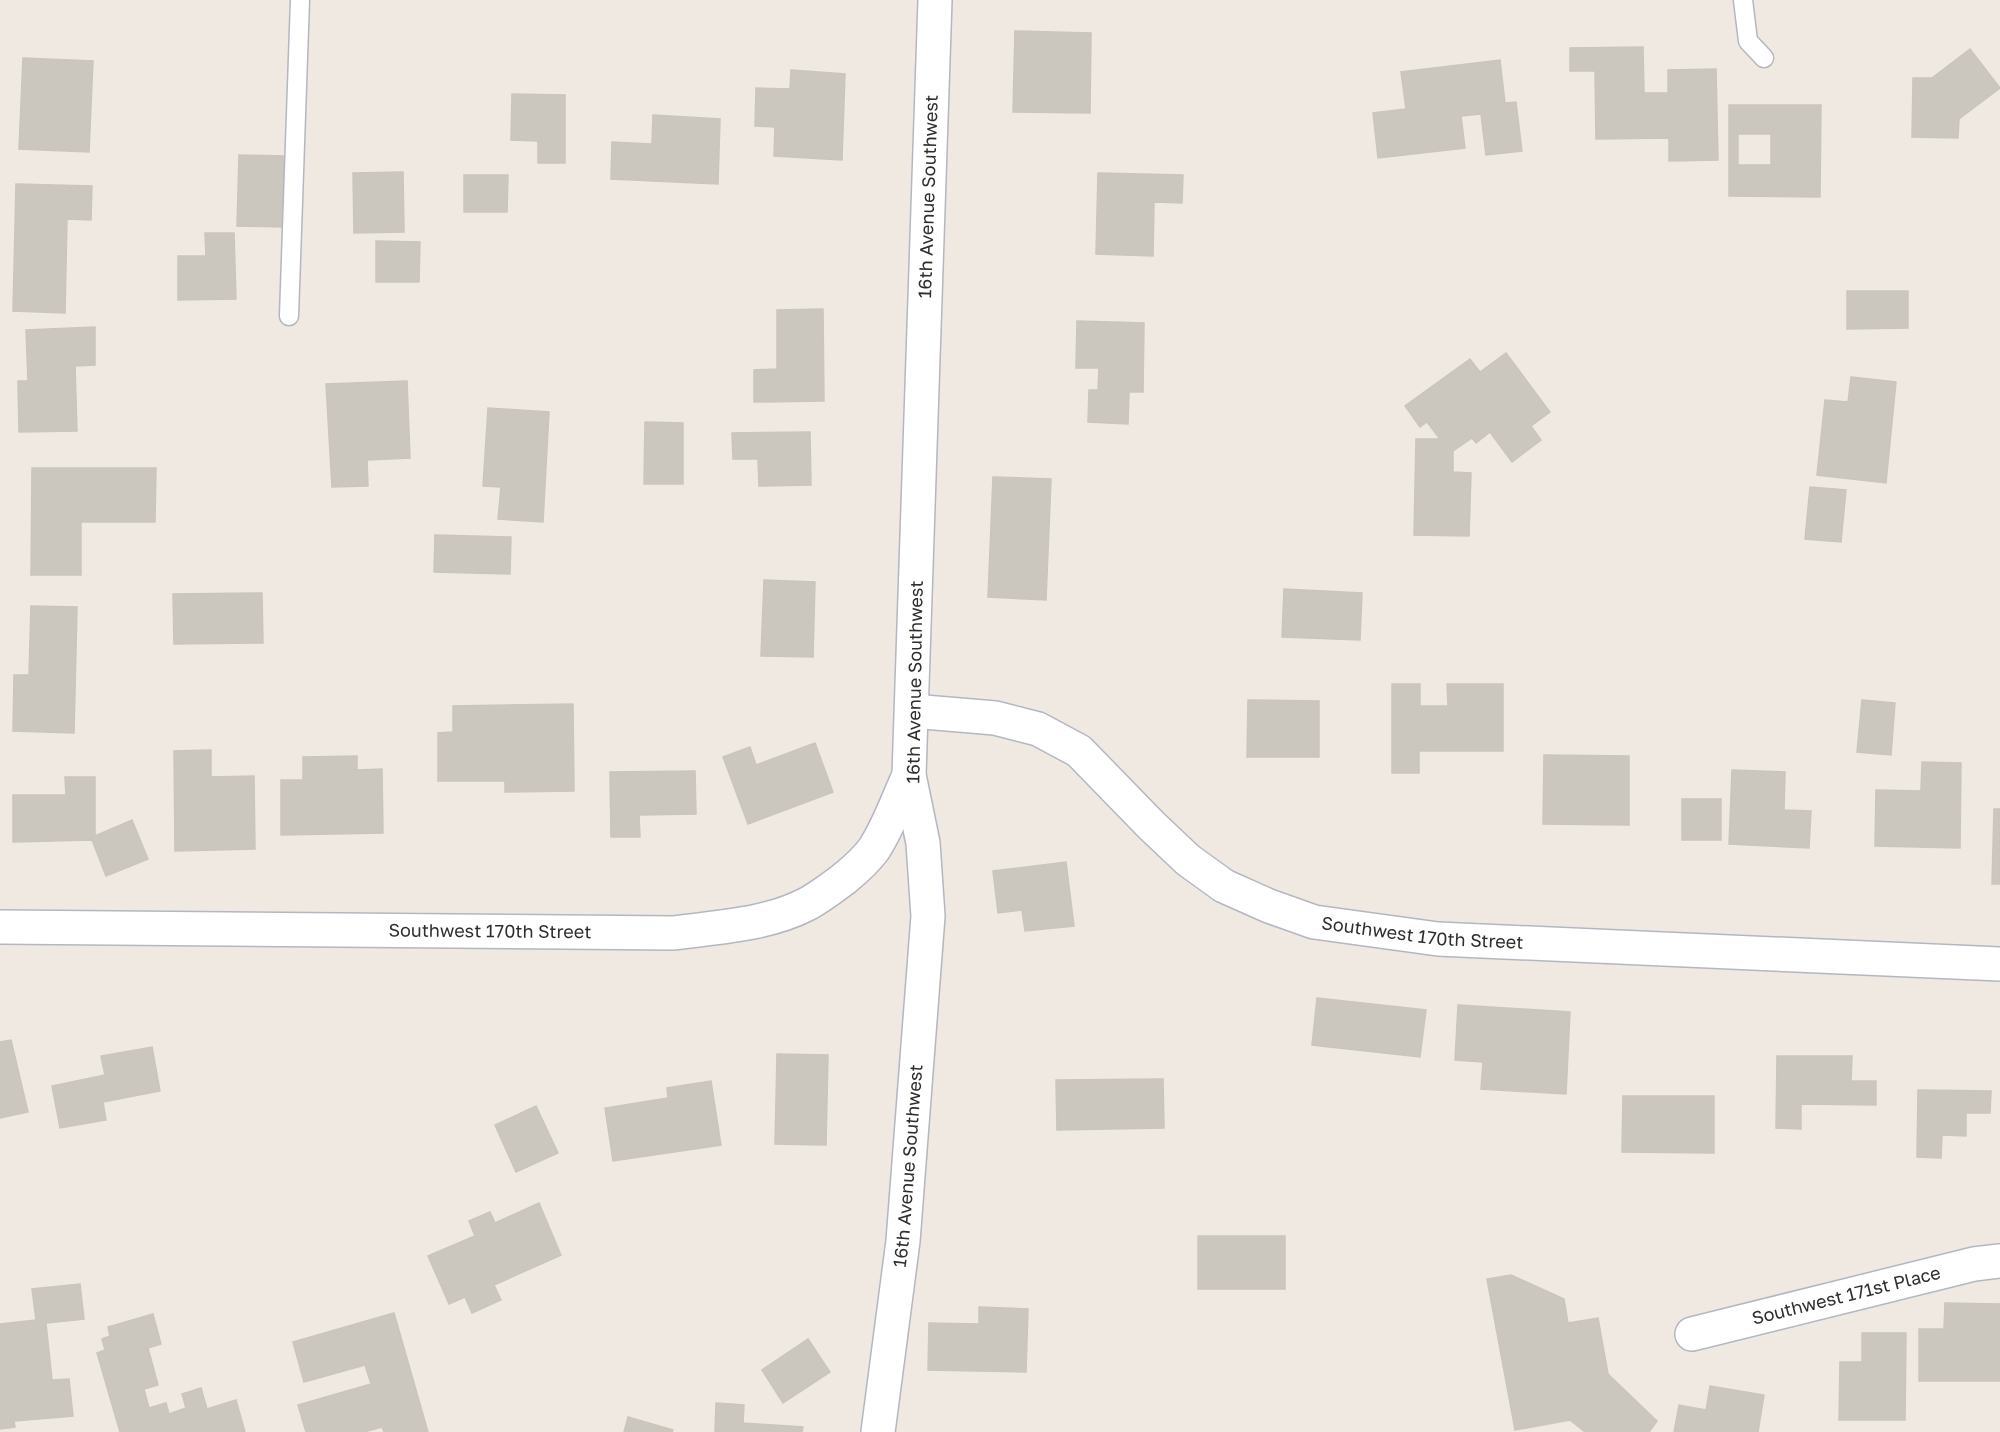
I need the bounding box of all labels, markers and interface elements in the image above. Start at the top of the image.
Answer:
street label: 16th Avenue Southwest [913,94,942,299]
street label: 16th Avenue Southwest [901,580,927,784]
street label: Southwest 170th Street [1320,911,1524,953]
street label: Southwest 170th Street [388,918,592,942]
street label: 16th Avenue Southwest [888,1064,927,1268]
street label: Southwest 171st Place [1749,1261,1943,1329]

